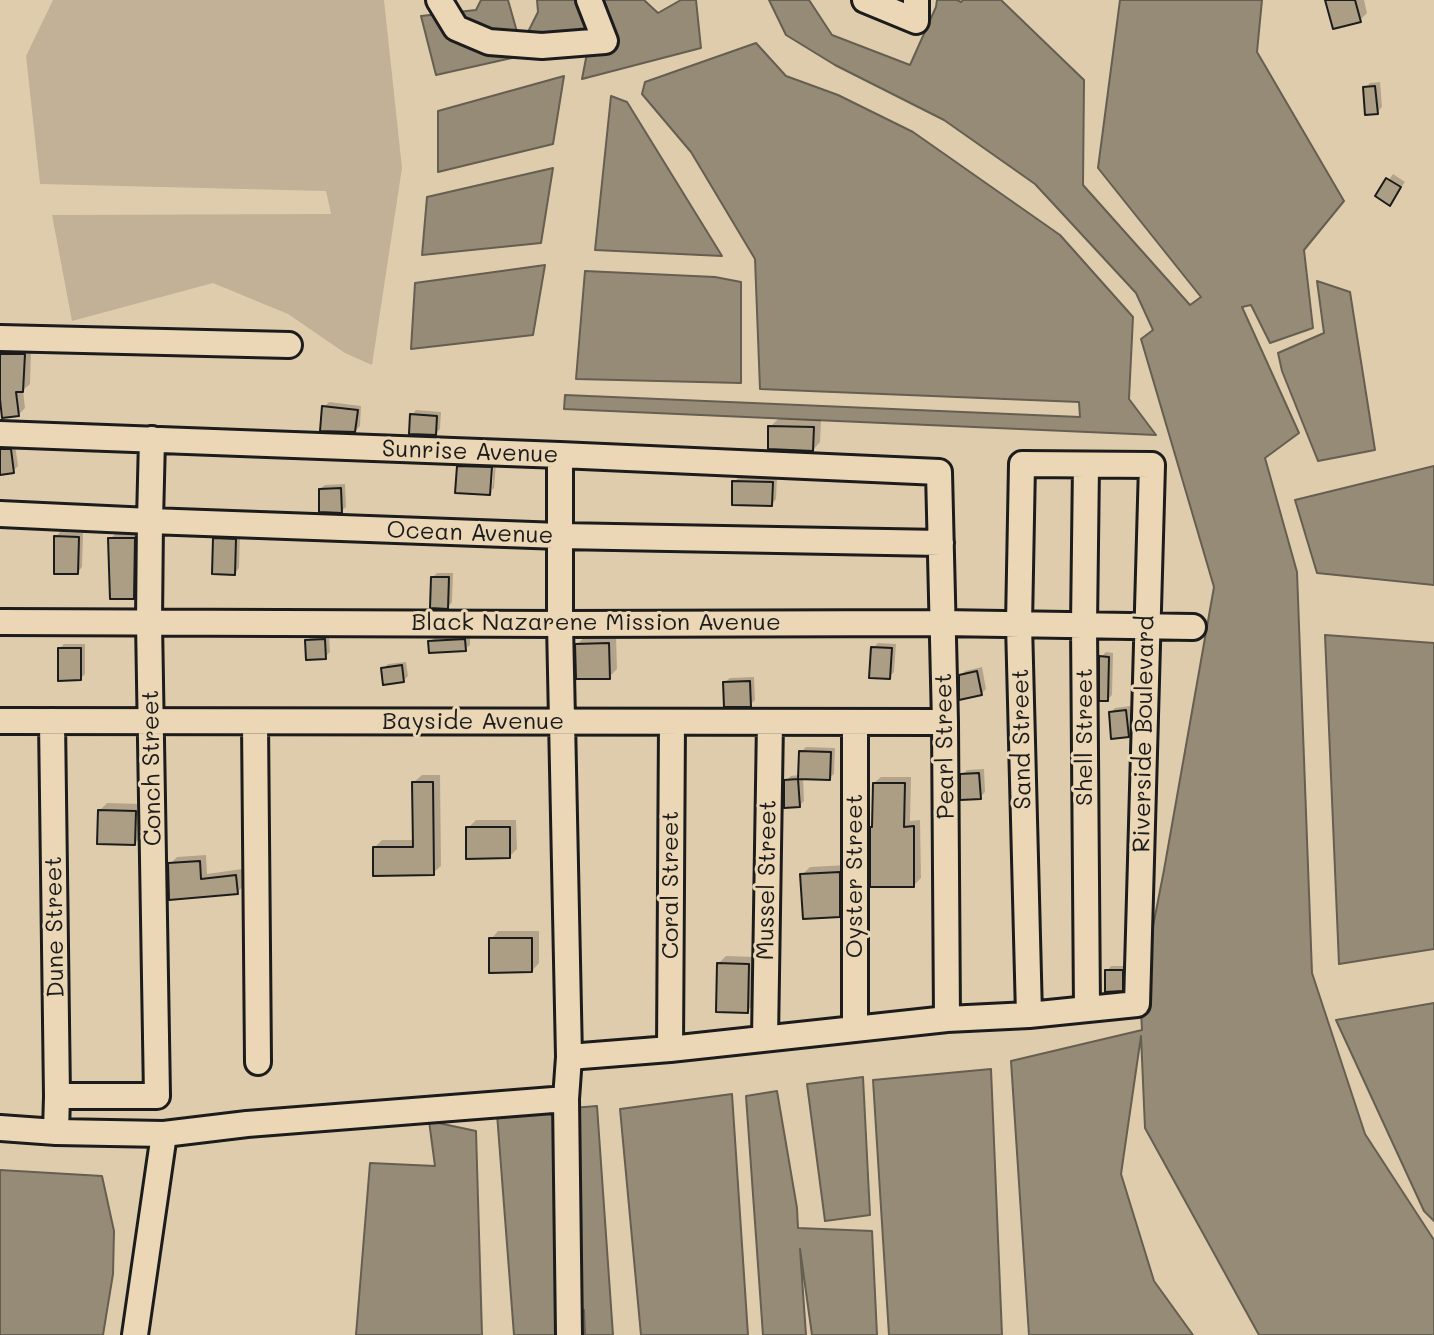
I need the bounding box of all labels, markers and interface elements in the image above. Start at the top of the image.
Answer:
street label: Sunrise Avenue [381,435,559,469]
street label: Ocean Avenue [386,516,554,550]
street label: Black Nazarene Mission Avenue [411,609,781,637]
street label: Riverside Boulevard [1128,615,1160,853]
street label: Sand Street [1006,668,1038,810]
street label: Shell Street [1071,668,1099,806]
street label: Pearl Street [929,672,961,820]
street label: Conch Street [136,690,168,846]
street label: Bayside Avenue [382,708,564,736]
street label: Oyster Street [841,794,869,958]
street label: Mussel Street [751,799,783,961]
street label: Coral Street [657,811,685,959]
street label: Dune Street [39,856,71,998]

